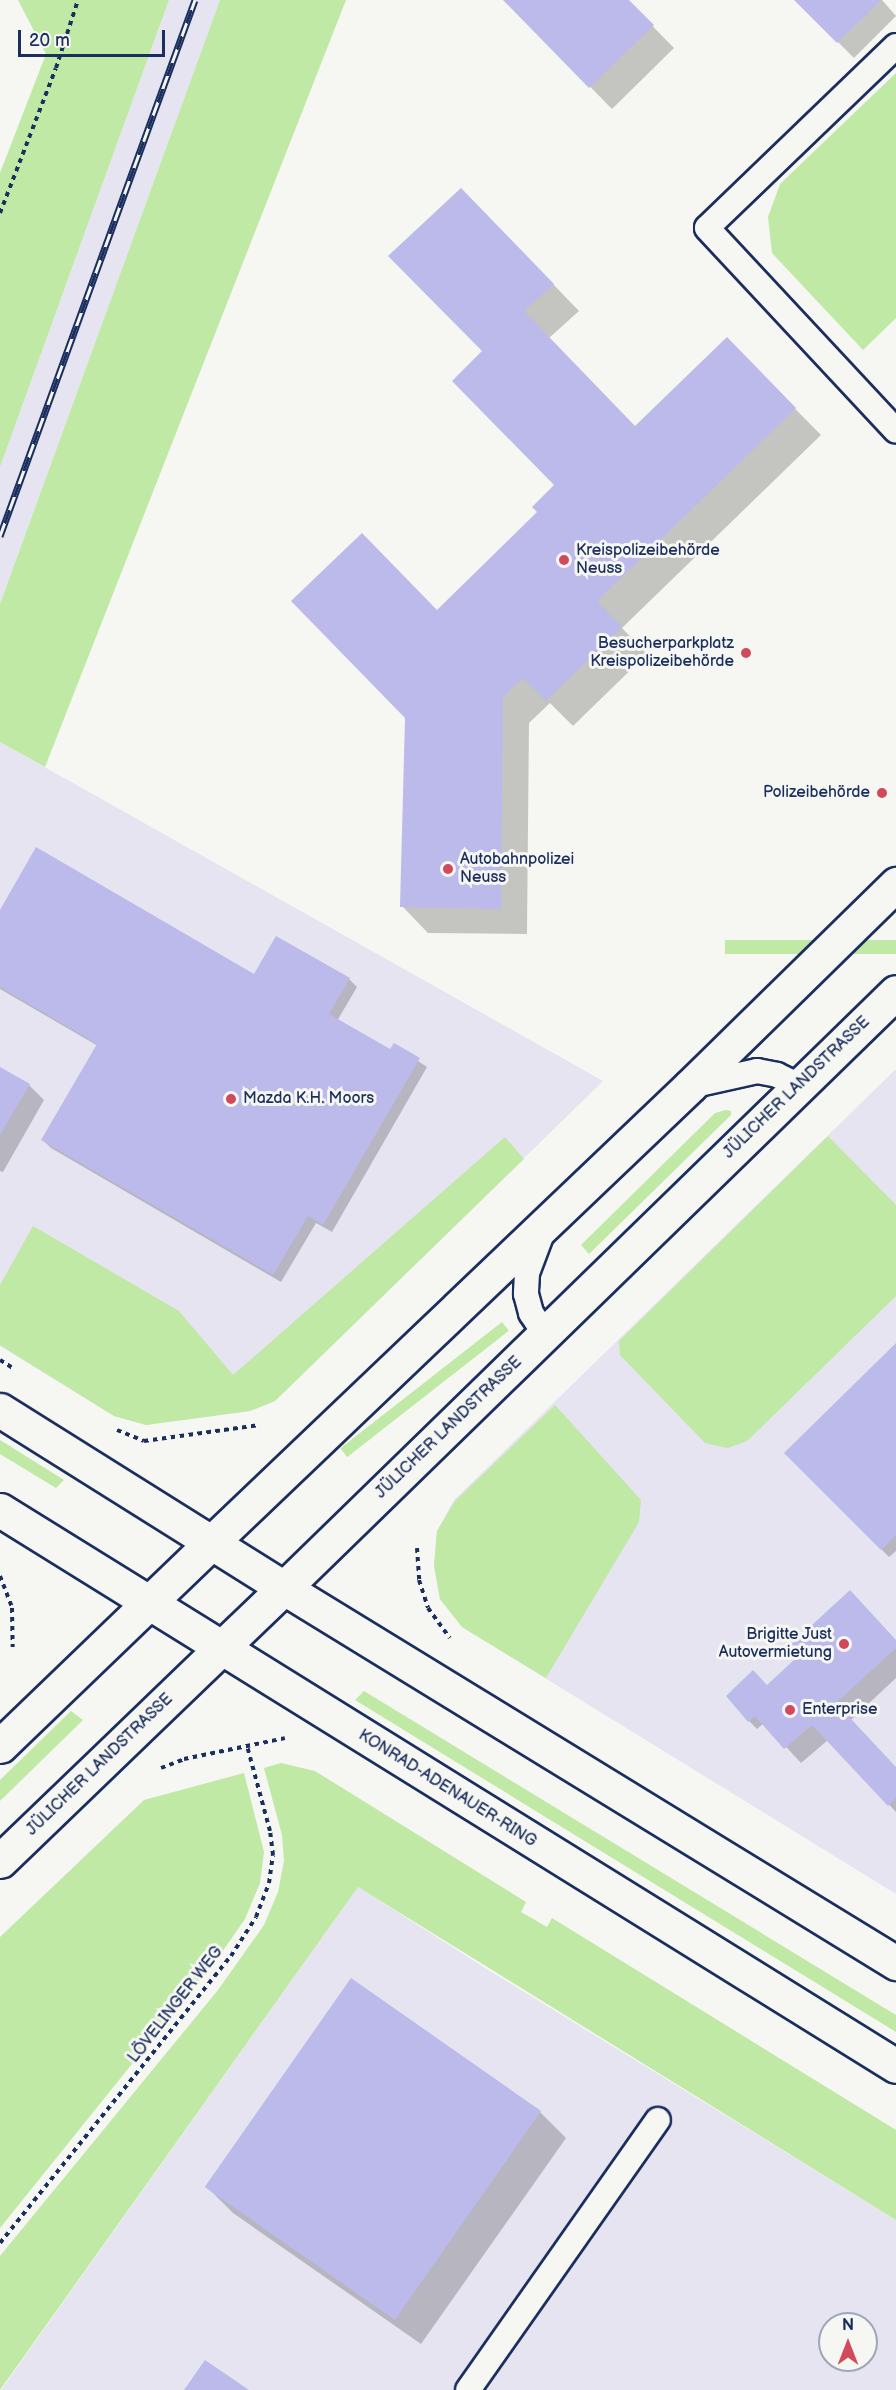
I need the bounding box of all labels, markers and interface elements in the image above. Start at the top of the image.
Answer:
scale bar [21,18,168,56]
text: 20 m [29,30,70,51]
place label: Kreispolizeibehörde Neuss [576,541,720,579]
marker: Kreispolizeibehörde Neuss [557,553,571,567]
place label: Besucherparkplatz Kreispolizeibehörde [590,634,734,672]
marker: Besucherparkplatz Kreispolizeibehörde [739,646,753,660]
place label: Polizeibehörde [763,783,870,803]
marker: Polizeibehörde [875,786,889,800]
place label: Autobahnpolizei Neuss [460,850,574,888]
marker: Autobahnpolizei Neuss [441,862,455,876]
street label: JÜLICHER LANDSTRASSE [720,1013,874,1163]
place label: Mazda K.H. Moors [243,1089,374,1109]
marker: Mazda K.H. Moors [224,1092,238,1106]
street label: JÜLICHER LANDSTRASSE [372,1353,526,1503]
place label: Brigitte Just Autovermietung [719,1625,832,1663]
marker: Brigitte Just Autovermietung [837,1637,851,1651]
street label: JÜLICHER LANDSTRASSE [23,1690,177,1840]
place label: Enterprise [802,1700,877,1720]
marker: Enterprise [783,1703,797,1717]
street label: KONRAD-ADENAUER-RING [355,1726,539,1852]
street label: LÖVELINGER WEG [124,1943,228,2067]
north arrow [818,2312,878,2372]
text: N [842,2316,854,2335]

